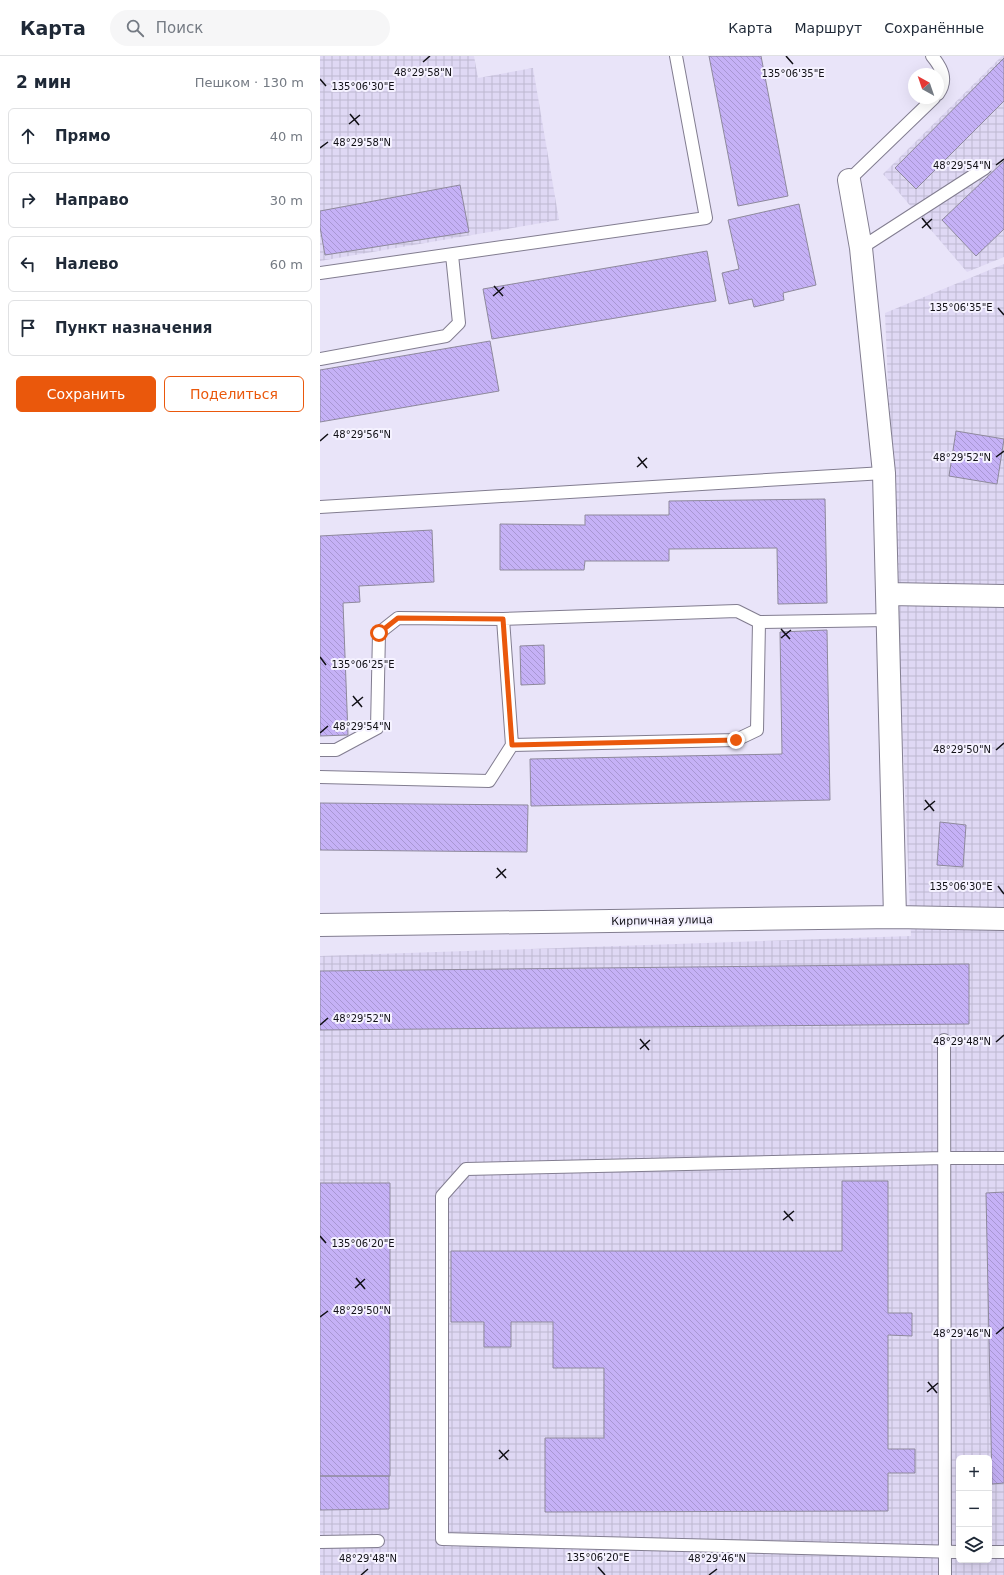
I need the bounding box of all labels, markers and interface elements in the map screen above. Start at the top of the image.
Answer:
search box [110,10,390,46]
text: Карта [20,17,86,39]
icon: search [124,17,146,39]
text: Поиск [156,19,203,37]
text: Карта [728,20,772,36]
text: Маршрут [794,20,862,36]
text: Сохранённые [884,20,984,36]
text: 48°29'58"N [394,67,452,78]
text: 135°06'35"E [761,68,825,79]
north arrow [908,68,944,104]
text: 2 мин [16,72,71,92]
text: Пешком · 130 m [195,75,304,90]
text: 135°06'30"E [331,81,395,92]
icon: ahead [17,125,39,147]
text: Прямо [55,127,111,145]
text: 40 m [270,129,303,144]
text: 48°29'58"N [333,137,391,148]
text: 48°29'54"N [933,160,991,171]
icon: right [17,189,39,211]
text: Направо [55,191,129,209]
text: 30 m [270,193,303,208]
icon: left [17,253,39,275]
text: Налево [55,255,119,273]
text: 60 m [270,257,303,272]
text: 135°06'35"E [929,302,993,313]
icon: arrive [17,317,39,339]
text: Пункт назначения [55,319,212,337]
button: Сохранить [16,376,156,412]
button: Поделиться [164,376,304,412]
text: 48°29'56"N [333,429,391,440]
text: 48°29'52"N [933,452,991,463]
route start [370,624,388,642]
text: 135°06'25"E [331,659,395,670]
text: 48°29'54"N [333,721,391,732]
route end [727,731,745,749]
text: 48°29'50"N [933,744,991,755]
text: 135°06'30"E [929,881,993,892]
street label: Кирпичная улица [611,913,713,928]
text: 48°29'52"N [333,1013,391,1024]
text: 48°29'48"N [933,1036,991,1047]
text: 135°06'20"E [331,1238,395,1249]
text: 48°29'50"N [333,1305,391,1316]
text: 48°29'46"N [933,1328,991,1339]
map controls [956,1455,992,1563]
button: + [956,1455,992,1491]
button: − [956,1491,992,1527]
button: layers [956,1527,992,1563]
text: 135°06'20"E [566,1552,630,1563]
text: 48°29'48"N [339,1553,397,1564]
text: 48°29'46"N [688,1553,746,1564]

